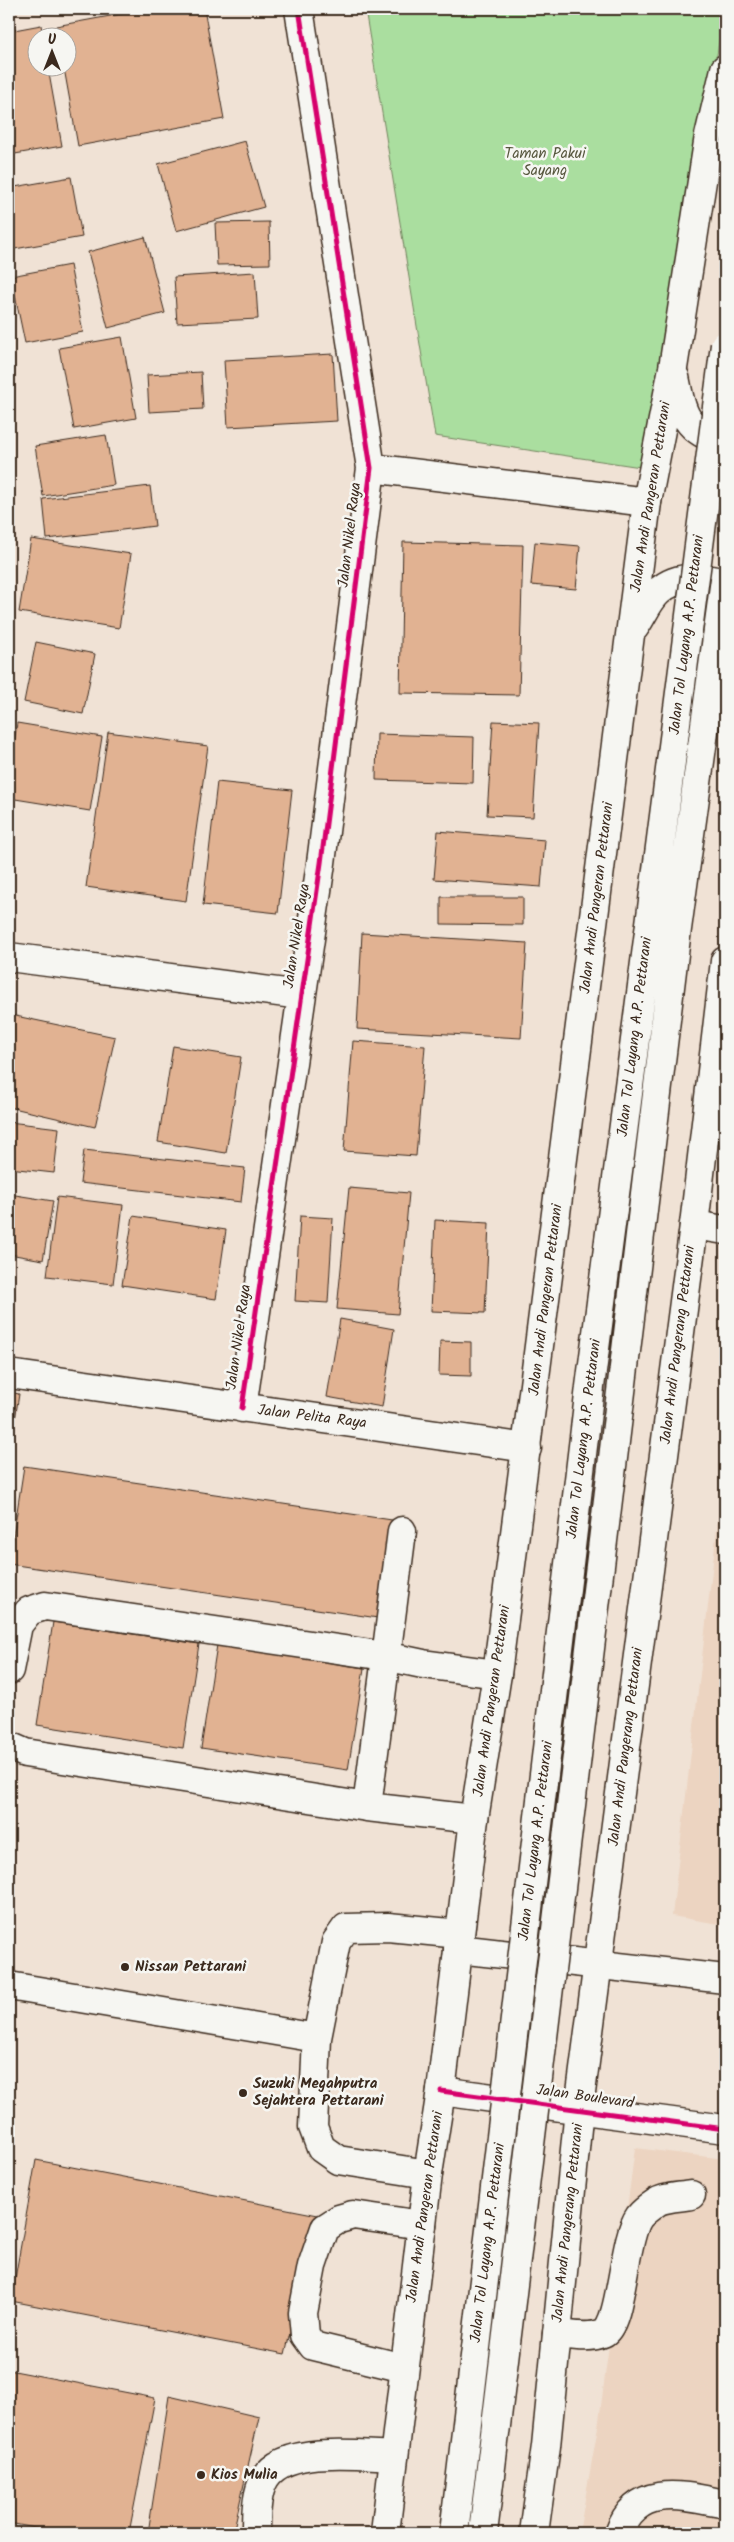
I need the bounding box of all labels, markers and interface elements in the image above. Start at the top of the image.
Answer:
north arrow [28,28,78,78]
text: U [48,29,57,51]
park label: Taman Pakui Sayang [504,142,587,183]
street label: Jalan Andi Pangeran Pettarani [624,398,678,594]
street label: Jalan Nikel Raya [332,481,368,589]
street label: Jalan Tol Layang A.P. Pettarani [663,532,711,736]
street label: Jalan Andi Pangeran Pettarani [573,799,621,995]
street label: Jalan Nikel Raya [277,882,317,990]
street label: Jalan Tol Layang A.P. Pettarani [611,934,659,1138]
street label: Jalan Andi Pangeran Pettarani [522,1201,570,1397]
street label: Jalan Andi Pangerang Pettarani [654,1243,702,1446]
street label: Jalan Nikel Raya [220,1283,258,1391]
street label: Jalan Tol Layang A.P. Pettarani [560,1336,608,1540]
street label: Jalan Pelita Raya [256,1398,368,1436]
street label: Jalan Andi Pangeran Pettarani [467,1602,518,1798]
street label: Jalan Andi Pangerang Pettarani [602,1645,650,1848]
street label: Jalan Tol Layang A.P. Pettarani [512,1738,560,1942]
place label: Nissan Pettarani [135,1955,247,1979]
marker: Nissan Pettarani [119,1961,131,1973]
place label: Suzuki Megahputra Sejahtera Pettarani [253,2072,385,2113]
street label: Jalan Boulevard [535,2078,636,2116]
marker: Suzuki Megahputra Sejahtera Pettarani [237,2087,249,2099]
street label: Jalan Andi Pangeran Pettarani [400,2108,451,2304]
street label: Jalan Andi Pangerang Pettarani [546,2121,591,2324]
street label: Jalan Tol Layang A.P. Pettarani [464,2140,512,2344]
place label: Kios Mulia [211,2463,278,2487]
marker: Kios Mulia [195,2469,207,2481]

